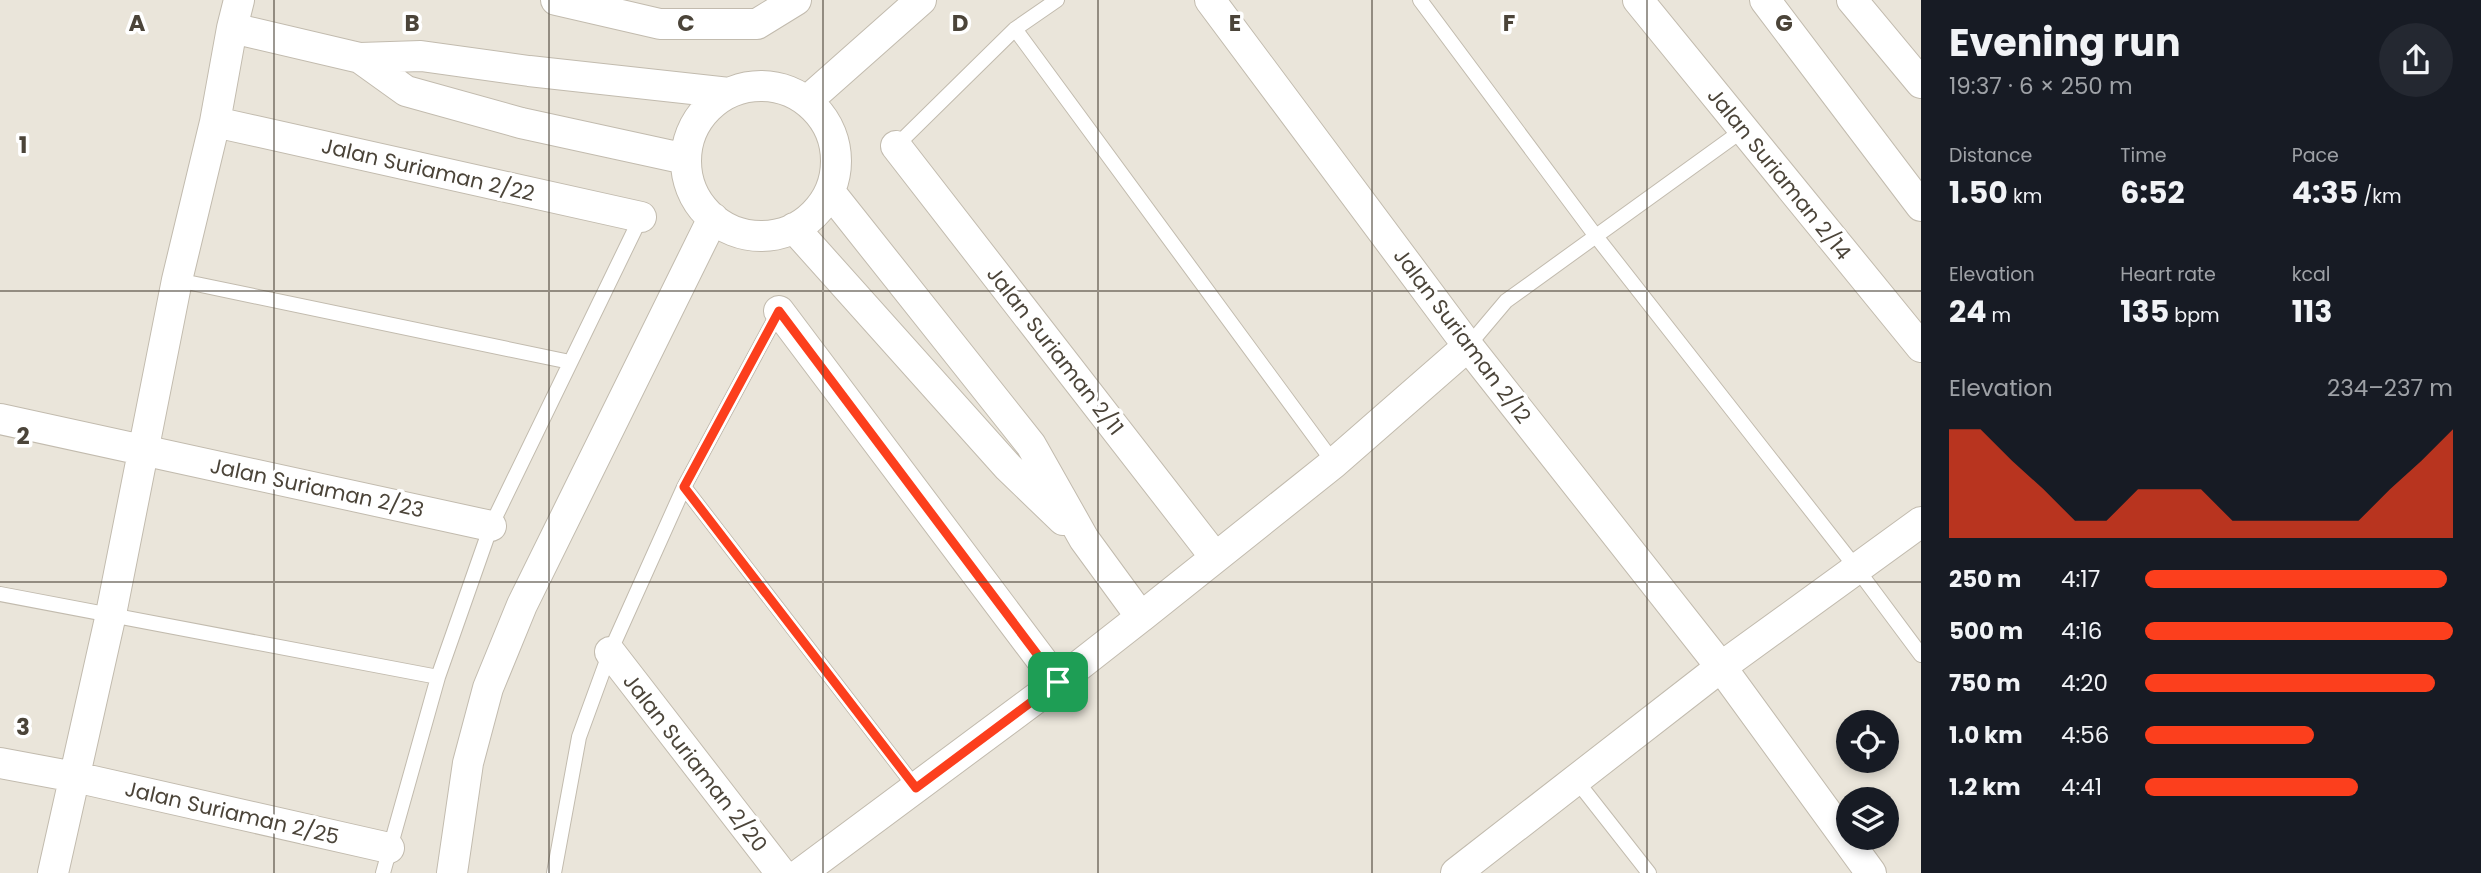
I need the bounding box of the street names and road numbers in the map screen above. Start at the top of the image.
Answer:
street label: Jalan Suriaman 2/14 [1701,82,1858,266]
street label: Jalan Suriaman 2/22 [319,131,537,208]
street label: Jalan Suriaman 2/12 [1387,242,1538,429]
street label: Jalan Suriaman 2/11 [980,260,1131,441]
street label: Jalan Suriaman 2/23 [207,451,427,524]
street label: Jalan Suriaman 2/20 [617,668,774,858]
street label: Jalan Suriaman 2/25 [122,774,342,851]

